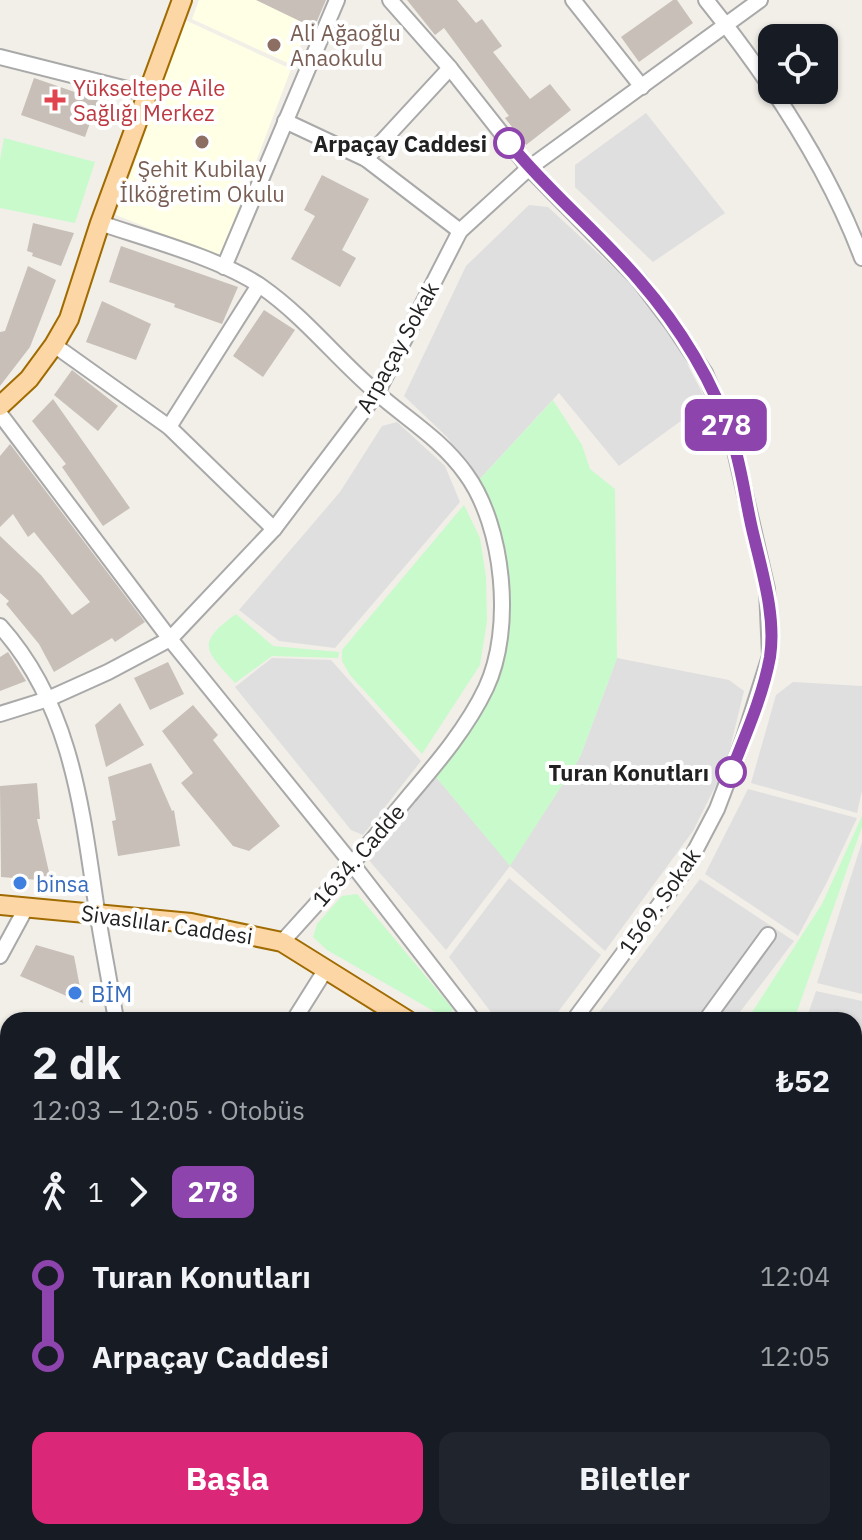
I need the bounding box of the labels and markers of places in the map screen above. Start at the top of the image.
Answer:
place label: Ali Ağaoğlu Anaokulu [290,18,401,72]
marker: Ali Ağaoğlu Anaokulu [265,36,283,54]
place label: Yükseltepe Aile Sağlığı Merkez [73,73,225,127]
marker: Yükseltepe Aile Sağlığı Merkez [44,89,66,111]
marker: Arpaçay Caddesi [494,128,524,158]
place label: Arpaçay Caddesi [313,129,487,158]
marker: Şehit Kubilay İlköğretim Okulu [193,133,211,151]
place label: Şehit Kubilay İlköğretim Okulu [119,154,285,208]
marker: Turan Konutları [716,757,746,787]
place label: Turan Konutları [548,758,709,787]
place label: binsa [36,869,89,898]
marker: binsa [11,874,29,892]
place label: BİM [91,979,132,1008]
marker: BİM [66,984,84,1002]

